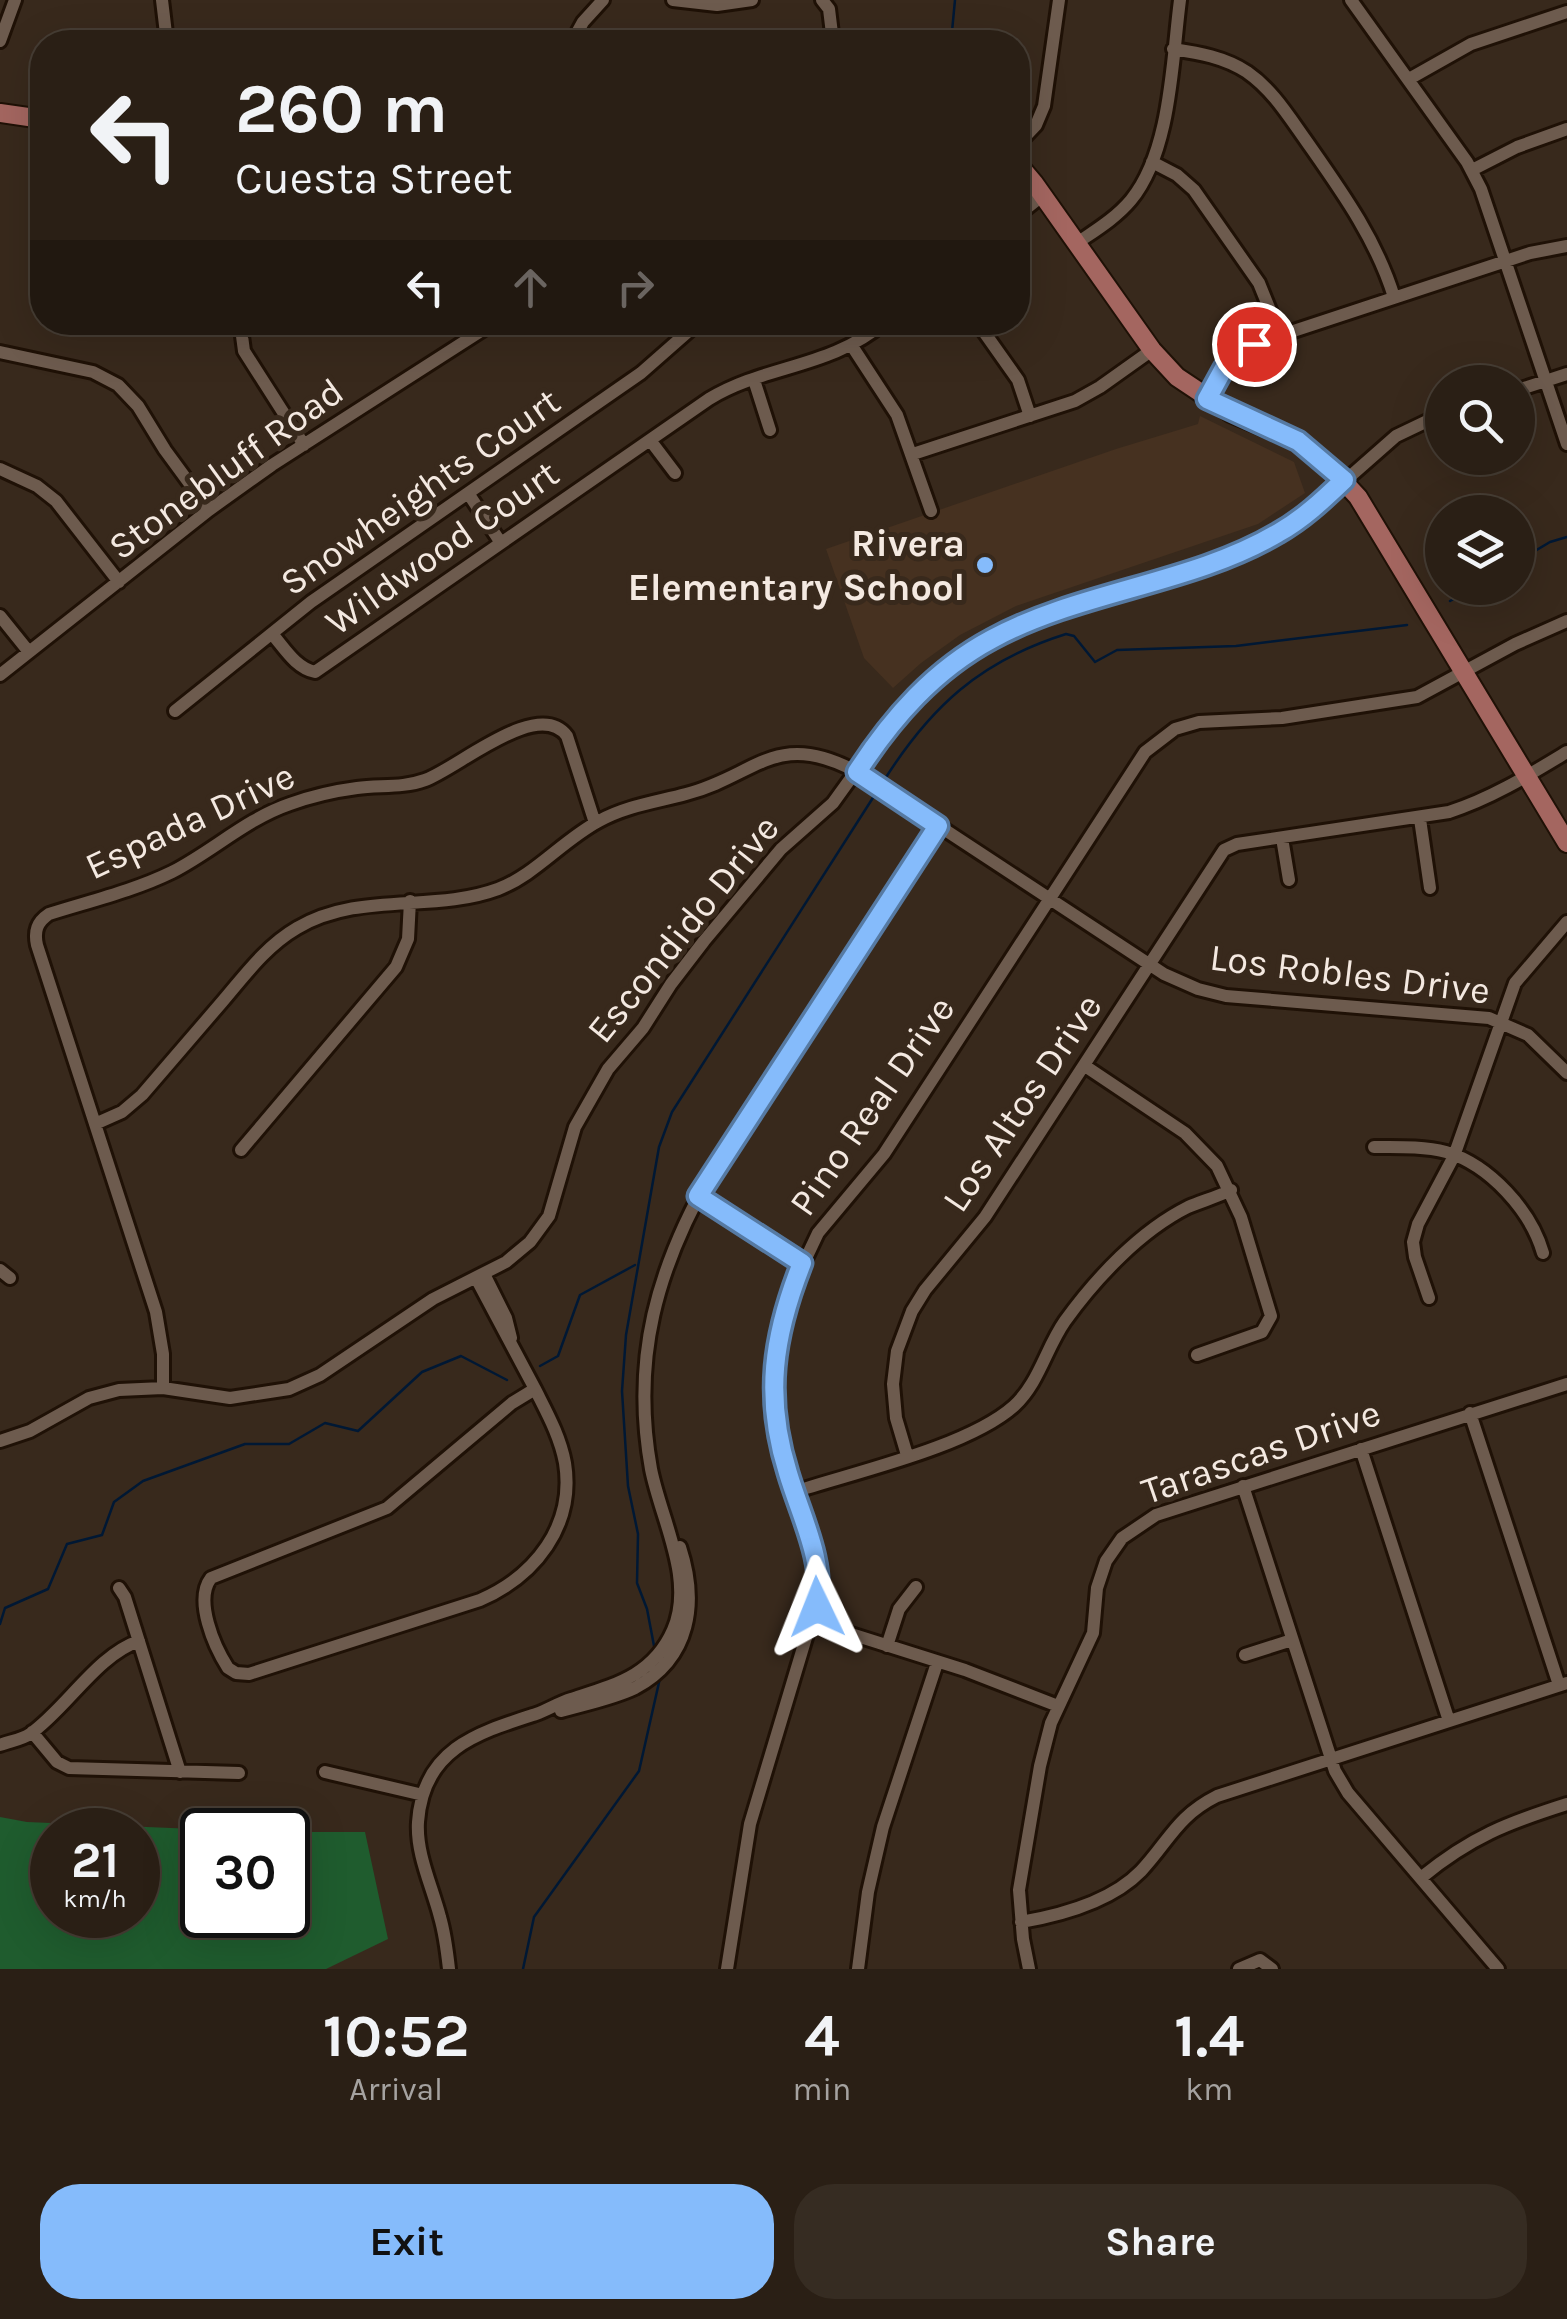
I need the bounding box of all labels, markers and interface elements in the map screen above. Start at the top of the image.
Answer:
text: 260 m [235,68,448,150]
icon: left [70,70,200,200]
text: Cuesta Street [235,152,513,204]
icon: left [398,260,453,315]
icon: ahead [503,260,558,315]
icon: right [608,260,663,315]
pin [1212,302,1297,387]
icon: arrive [1227,317,1282,372]
map controls [1425,365,1535,605]
button: search [1425,365,1535,475]
street label: Stonebluff Road [100,369,352,569]
street label: Snowheights Court [272,379,568,605]
street label: Wildwood Court [317,451,567,645]
button: layers [1425,495,1535,605]
place label: Rivera Elementary School [628,521,965,610]
marker: Rivera Elementary School [974,554,996,576]
street label: Espada Drive [78,753,302,889]
street label: Escondido Drive [578,806,788,1052]
street label: Los Robles Drive [1207,934,1493,1014]
street label: Los Altos Drive [933,986,1111,1220]
street label: Pino Real Drive [780,988,964,1224]
street label: Tarascas Drive [1136,1390,1386,1514]
position arrow [765,1555,869,1659]
speed limit sign: 30 [180,1808,310,1938]
text: 21 [71,1831,119,1890]
text: km/h [63,1884,127,1913]
text: 10:52 [323,2001,470,2071]
text: 4 [804,2001,840,2071]
text: 1.4 [1174,2001,1244,2071]
text: Arrival [349,2071,443,2108]
text: min [792,2071,851,2108]
text: km [1185,2071,1233,2108]
button: Exit [40,2184,774,2299]
button: Share [794,2184,1527,2299]

